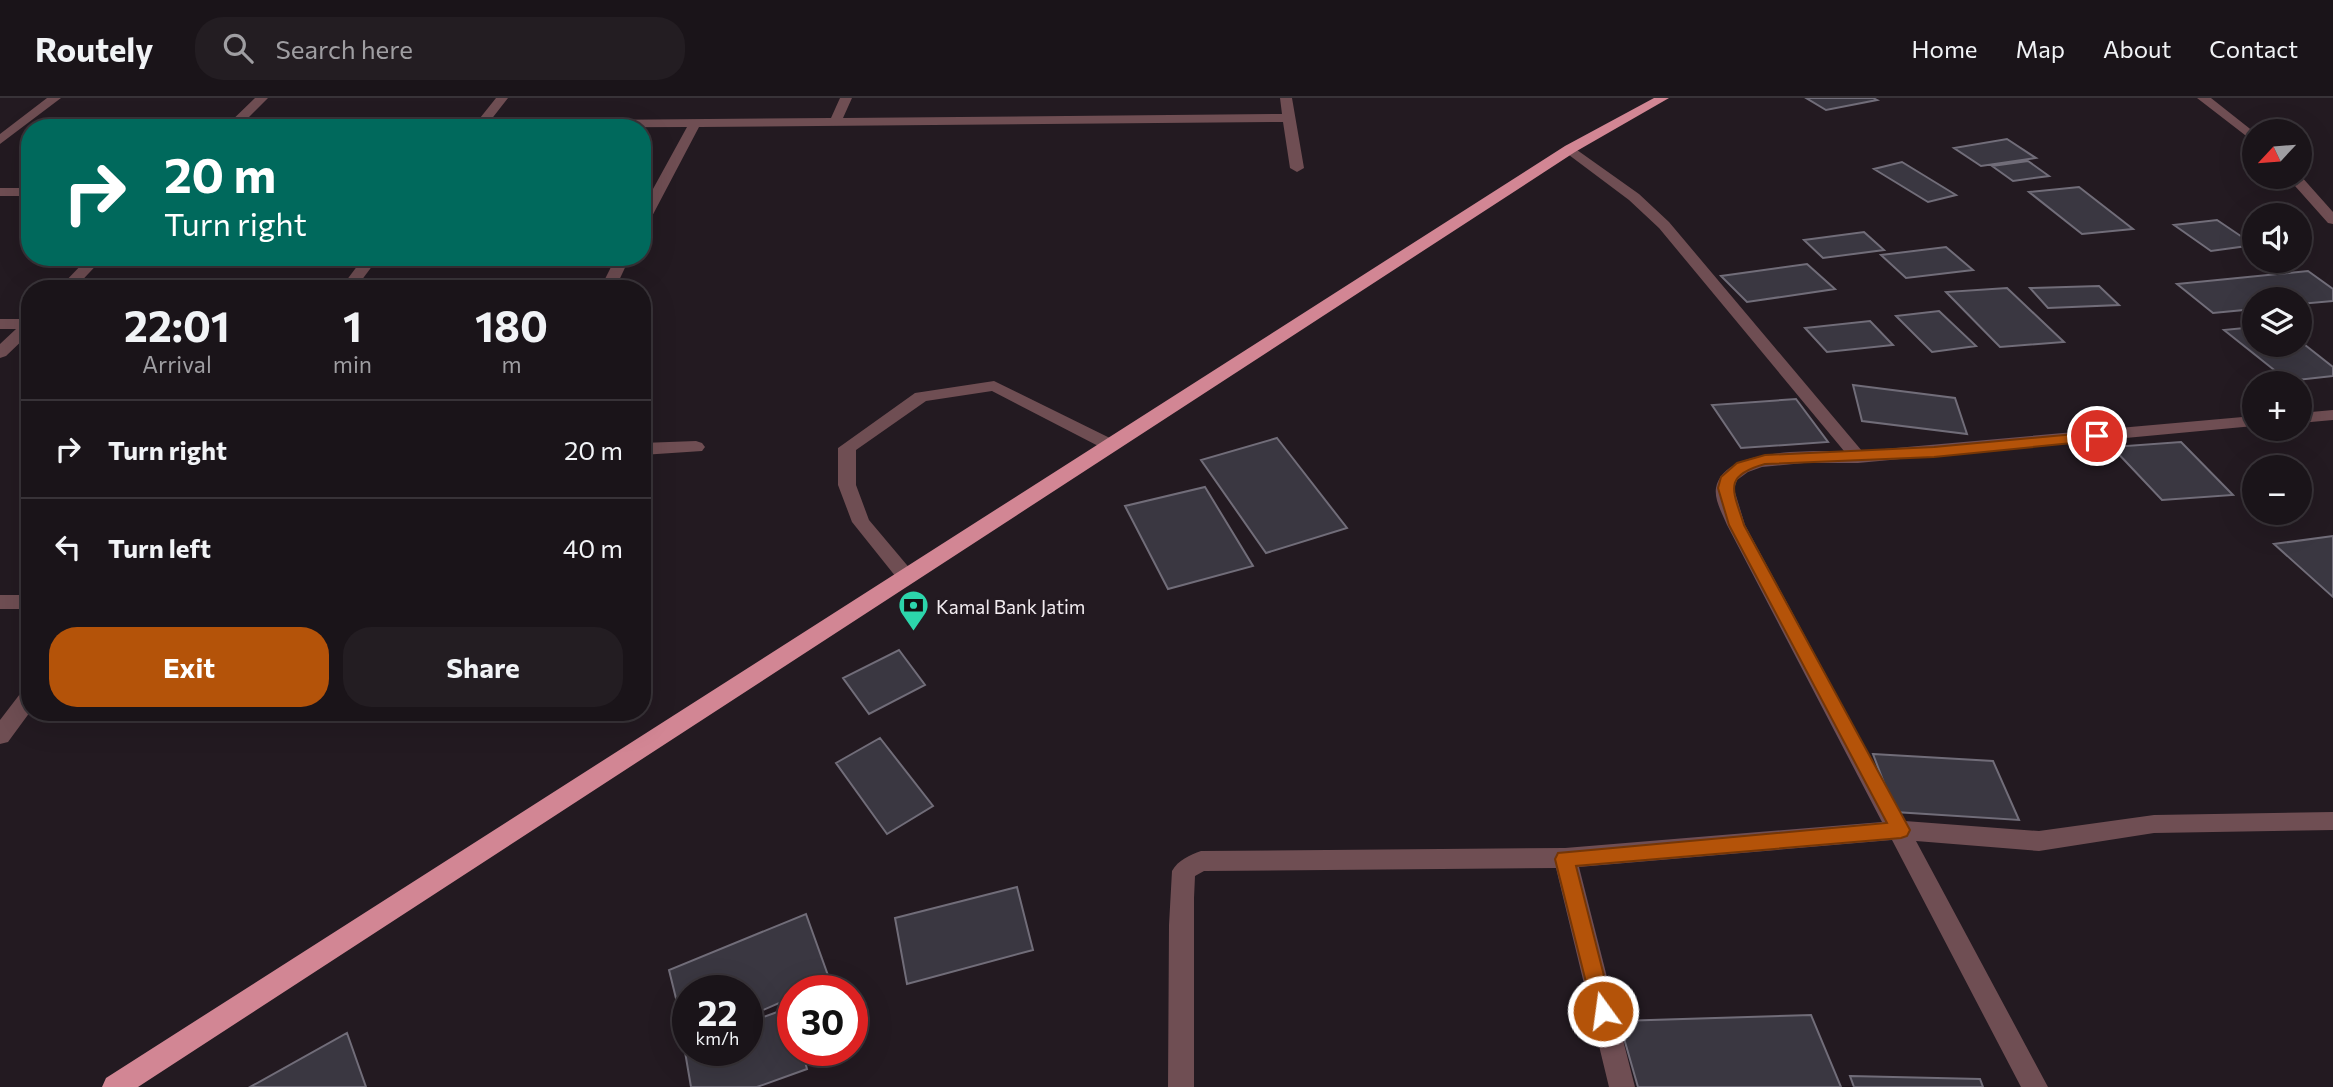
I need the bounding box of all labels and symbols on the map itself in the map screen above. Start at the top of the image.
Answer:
north arrow [2242,119,2312,189]
pin [2067,406,2127,466]
bank icon: Kamal Bank Jatim [896,589,930,633]
place label: Kamal Bank Jatim [936,595,1085,618]
position arrow [1566,974,1640,1048]
speed limit sign: 30 [777,975,868,1066]

